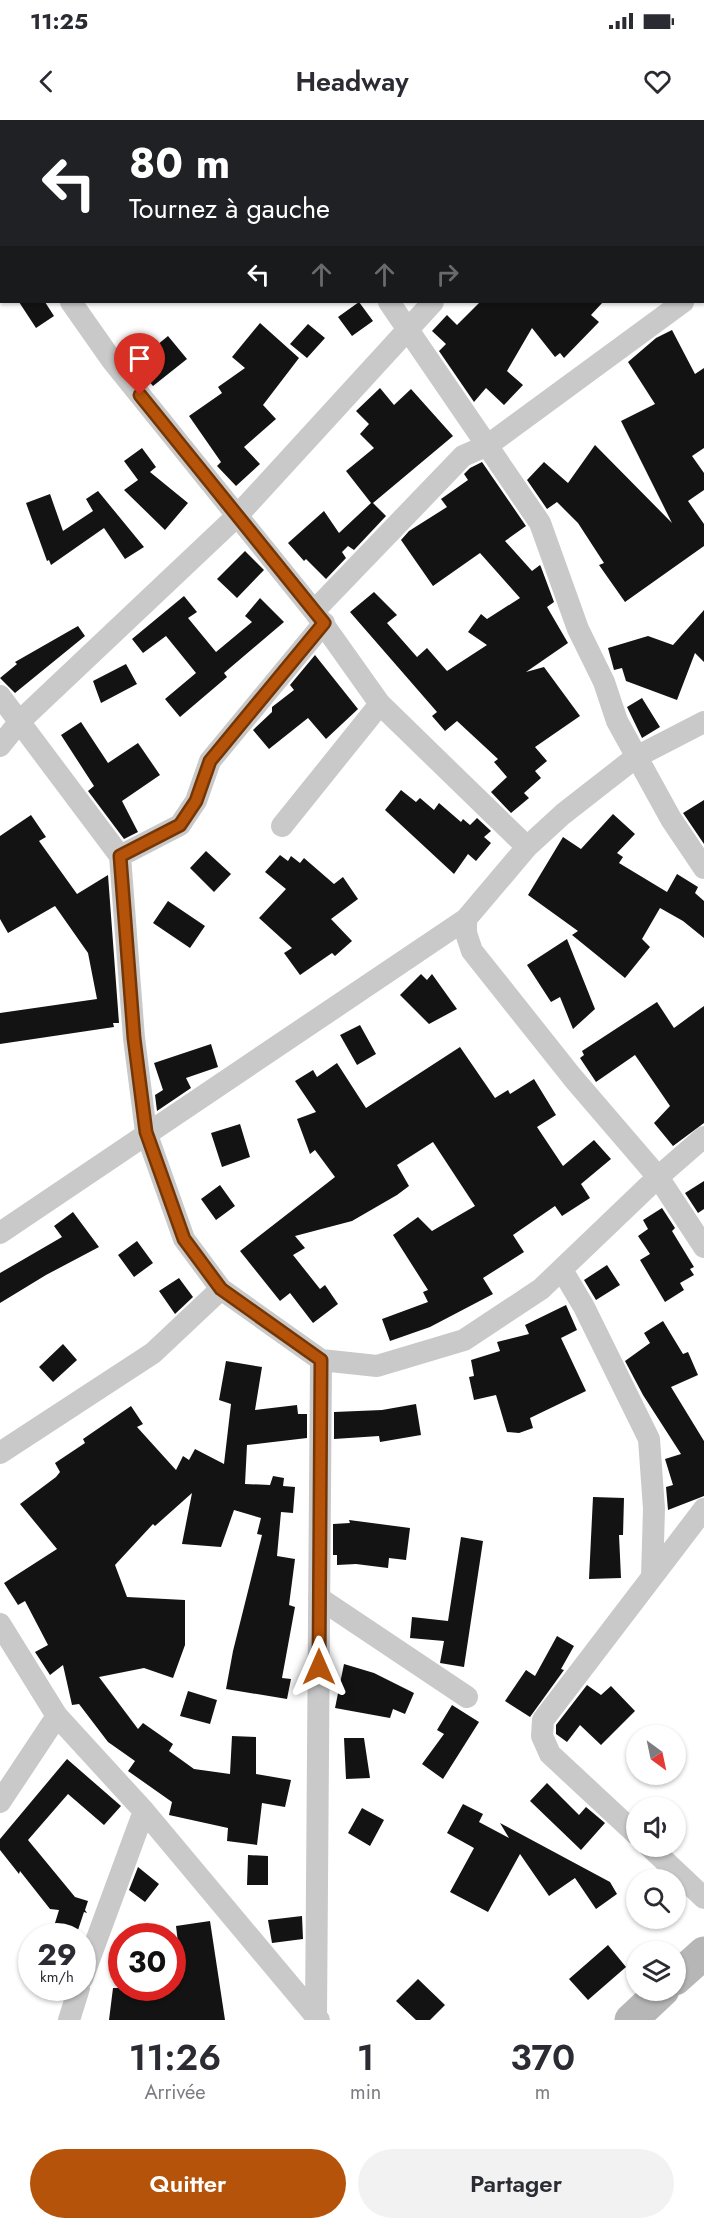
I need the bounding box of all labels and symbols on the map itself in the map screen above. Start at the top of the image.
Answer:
pin [114,333,165,395]
position arrow [287,1635,351,1699]
north arrow [626,1725,686,1785]
speed limit sign: 30 [108,1923,186,2001]

